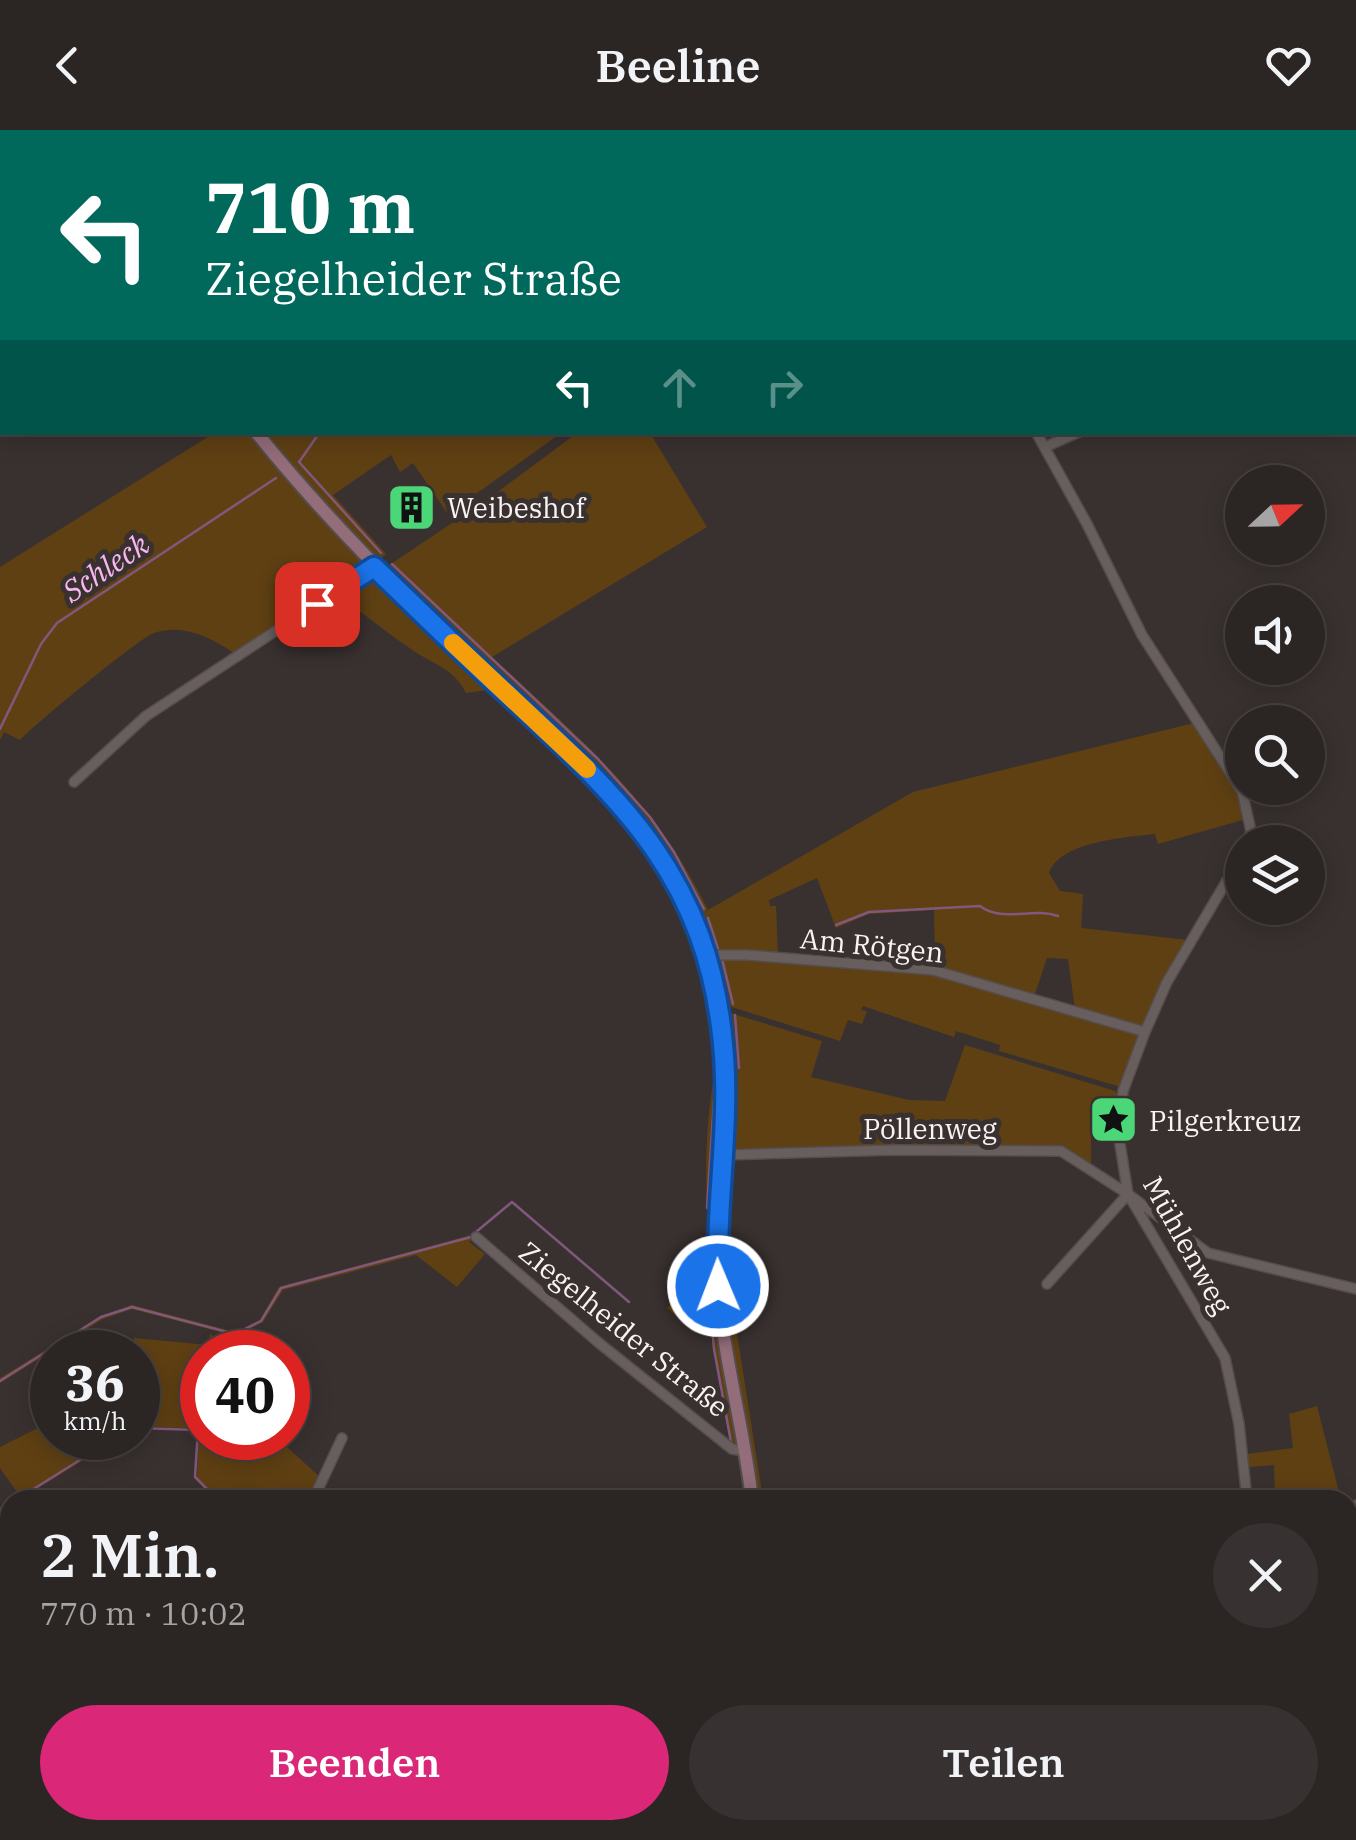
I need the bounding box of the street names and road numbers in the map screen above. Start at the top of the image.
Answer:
street label: Am Rötgen [798,919,946,971]
street label: Pöllenweg [863,1110,997,1147]
street label: Mühlenweg [1135,1170,1241,1320]
street label: Ziegelheider Straße [512,1233,736,1425]

